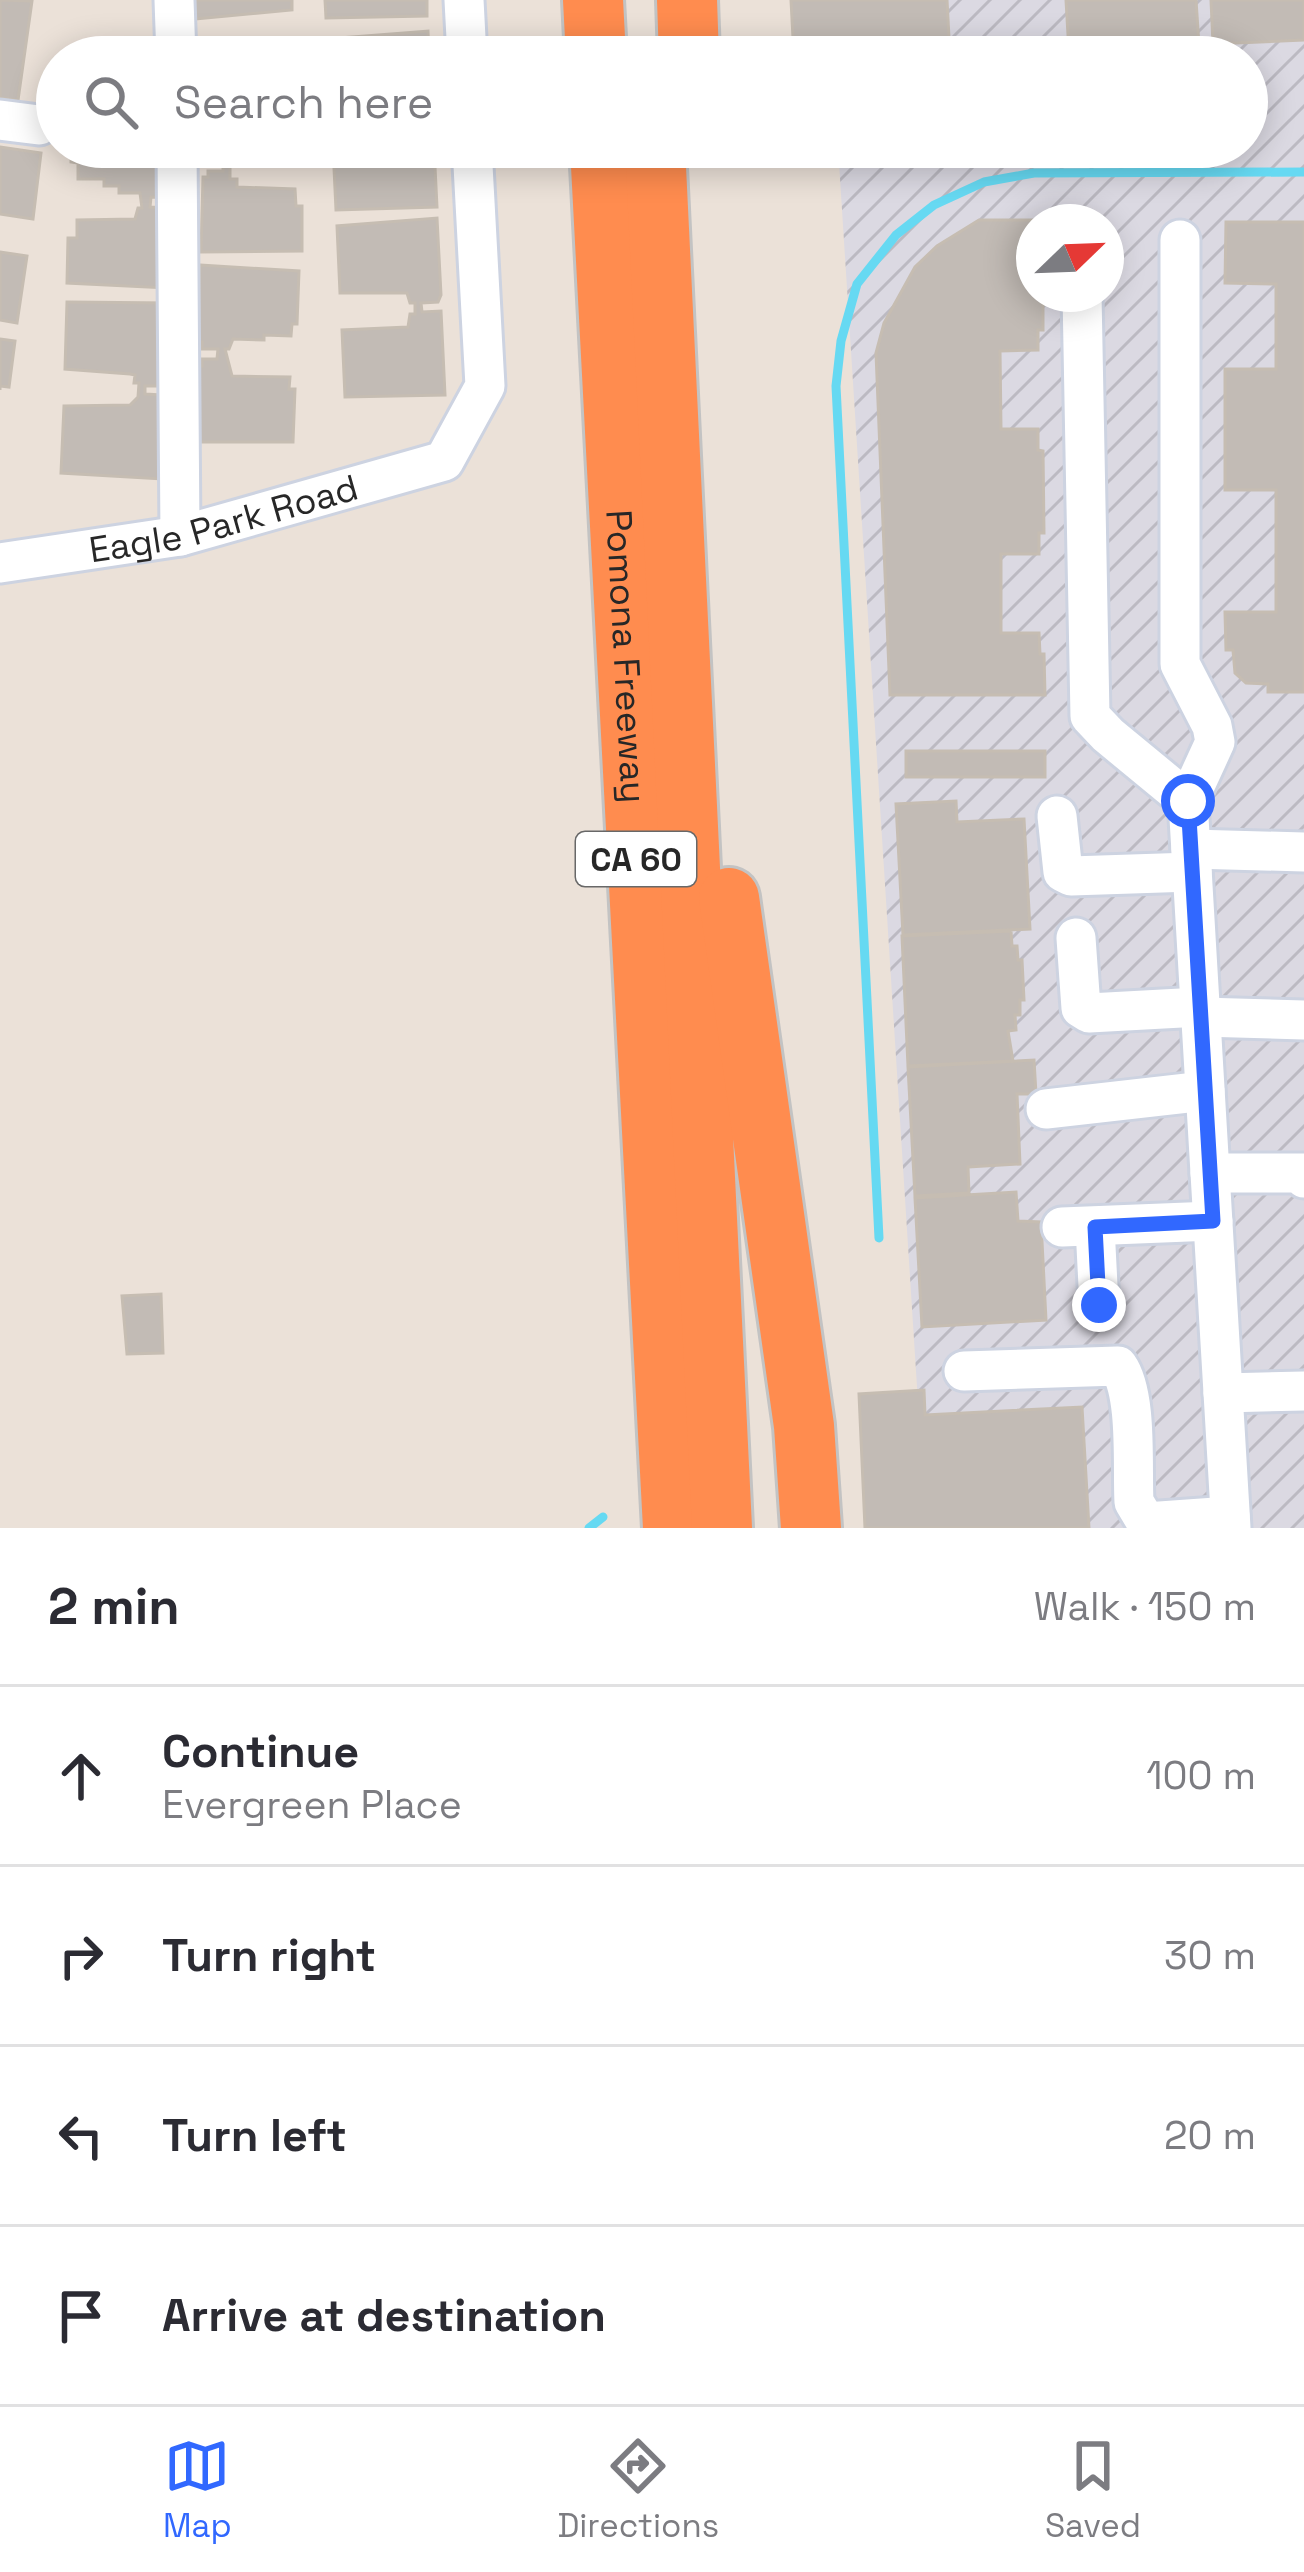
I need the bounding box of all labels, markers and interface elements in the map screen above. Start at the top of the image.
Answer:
search box [36,36,1268,168]
icon: search [78,69,144,135]
text: Search here [174,74,433,131]
north arrow [1016,204,1124,312]
street label: Eagle Park Road [86,465,363,573]
street label: Pomona Freeway [595,508,657,804]
route start [1161,774,1215,828]
road number: CA 60 [576,832,696,886]
route end [1072,1278,1126,1332]
text: 2 min [48,1574,180,1639]
text: Walk · 150 m [1034,1582,1256,1631]
text: Continue [162,1723,359,1780]
icon: ahead [48,1743,114,1809]
text: 100 m [1146,1751,1256,1800]
text: Evergreen Place [162,1780,462,1829]
icon: right [48,1923,114,1989]
text: Turn right [162,1927,376,1984]
text: 30 m [1164,1931,1256,1980]
icon: left [48,2103,114,2169]
text: Turn left [162,2107,347,2164]
text: 20 m [1164,2111,1256,2160]
icon: arrive [48,2283,114,2349]
text: Arrive at destination [162,2287,606,2344]
tab: Map [163,2433,232,2547]
tab: Directions [557,2433,719,2547]
tab: Saved [1045,2433,1141,2547]

